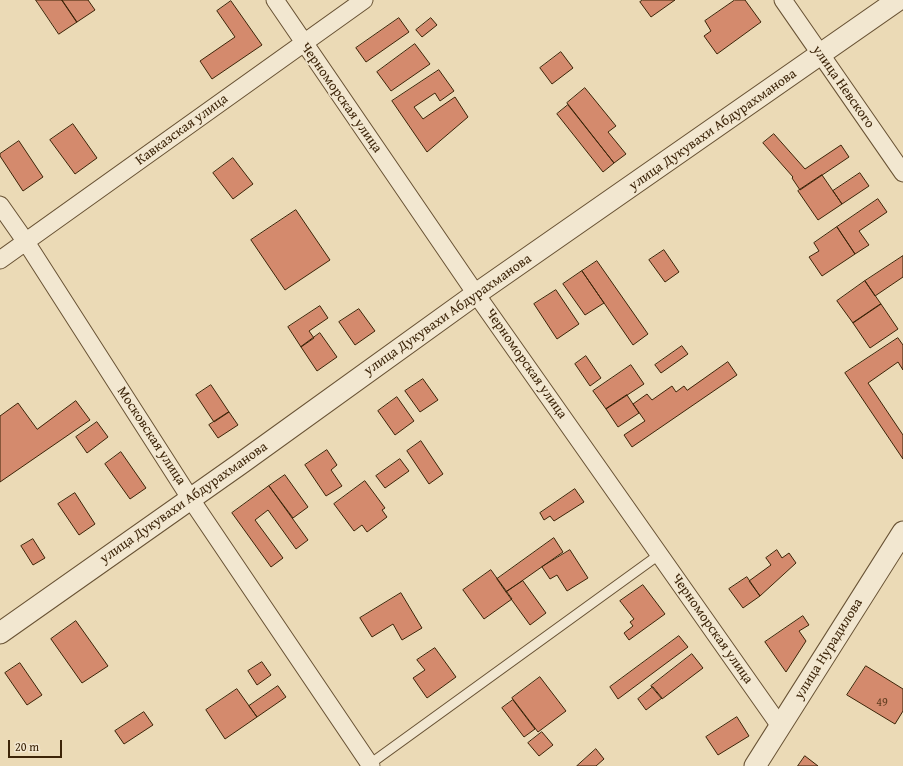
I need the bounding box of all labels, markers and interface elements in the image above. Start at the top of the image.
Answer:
street label: Черноморская улица [297,40,385,156]
street label: улица Невского [808,42,878,132]
street label: улица Дукувахи Абдурахманова [626,66,800,194]
street label: Кавказская улица [132,91,232,169]
street label: улица Дукувахи Абдурахманова [361,251,535,379]
street label: Черноморская улица [482,306,570,422]
street label: Московская улица [113,384,189,488]
street label: улица Дукувахи Абдурахманова [97,439,271,567]
street label: Черноморская улица [668,571,756,687]
street label: улица Нурадилова [791,595,867,703]
house number: 49 [876,696,888,710]
scale bar [10,732,64,758]
text: 20 m [15,738,39,755]

